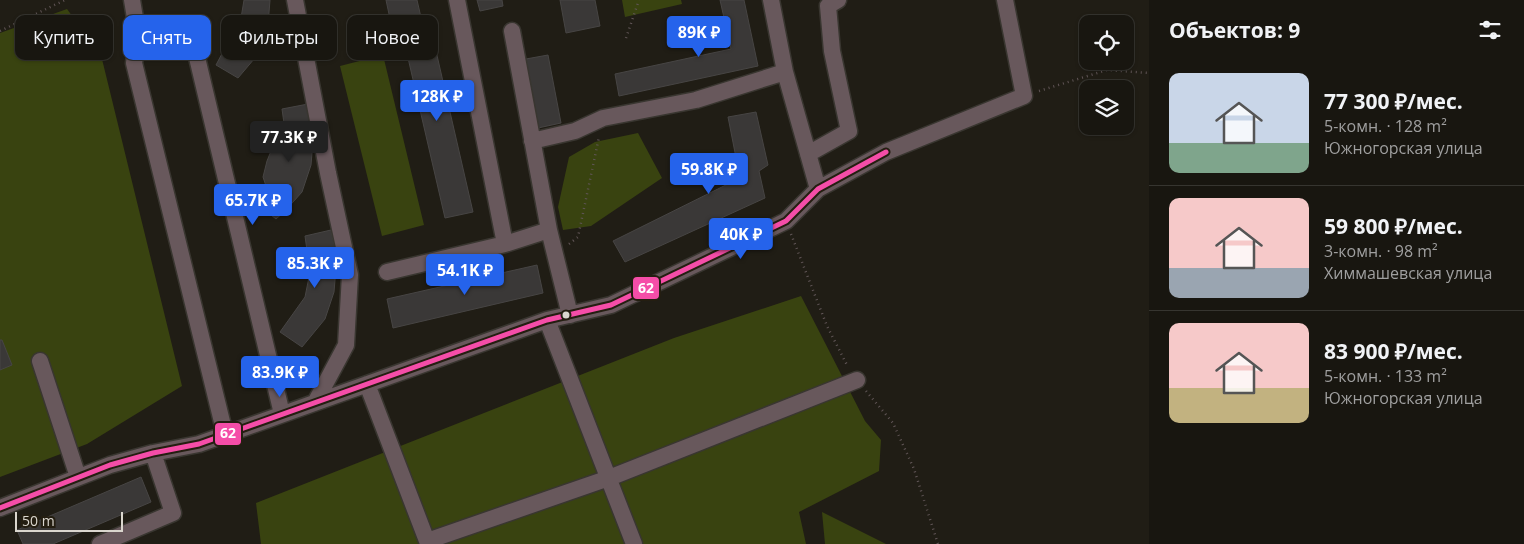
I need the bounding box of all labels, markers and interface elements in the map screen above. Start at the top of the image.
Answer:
chip: Купить [15,15,113,60]
chip: Снять [123,15,211,60]
chip: Фильтры [221,15,337,60]
chip: Новое [347,15,438,60]
pin: 89K ₽ [664,15,734,58]
map controls [1079,15,1134,135]
button: locate [1079,15,1134,70]
text: Объектов: 9 [1169,16,1300,44]
icon: filters [1476,16,1504,44]
text: 89K ₽ [678,21,720,43]
pin: 128K ₽ [396,80,478,122]
button: layers [1079,80,1134,135]
text: 128K ₽ [411,85,463,107]
text: 77 300 ₽/мес. [1324,87,1463,115]
icon: home [1209,93,1269,153]
text: 5-комн. · 128 m² [1324,115,1447,137]
pin: 77.3K ₽ [243,120,335,163]
text: 77.3K ₽ [261,126,317,148]
text: Южногорская улица [1324,137,1483,159]
pin: 59.8K ₽ [663,152,755,195]
text: 59.8K ₽ [681,158,737,180]
pin: 65.7K ₽ [207,184,299,226]
text: 65.7K ₽ [225,189,281,211]
text: 59 800 ₽/мес. [1324,212,1463,240]
pin: 40K ₽ [706,218,776,260]
icon: home [1209,218,1269,278]
text: 40K ₽ [720,223,762,245]
text: 3-комн. · 98 m² [1324,240,1438,262]
pin: 85.3K ₽ [269,246,361,289]
text: 85.3K ₽ [287,252,343,274]
pin: 54.1K ₽ [419,254,511,296]
text: 54.1K ₽ [437,259,493,281]
text: Химмашевская улица [1324,262,1492,284]
line badge: 62 [632,276,660,300]
text: 62 [638,278,654,297]
unlabelled marker [561,310,571,320]
text: 83 900 ₽/мес. [1324,337,1463,365]
icon: home [1209,343,1269,403]
pin: 83.9K ₽ [234,356,326,398]
text: 83.9K ₽ [252,361,308,383]
text: 5-комн. · 133 m² [1324,365,1447,387]
text: Южногорская улица [1324,387,1483,409]
line badge: 62 [214,422,242,446]
text: 62 [220,423,236,442]
scale bar [15,509,122,532]
text: 50 m [22,511,55,530]

